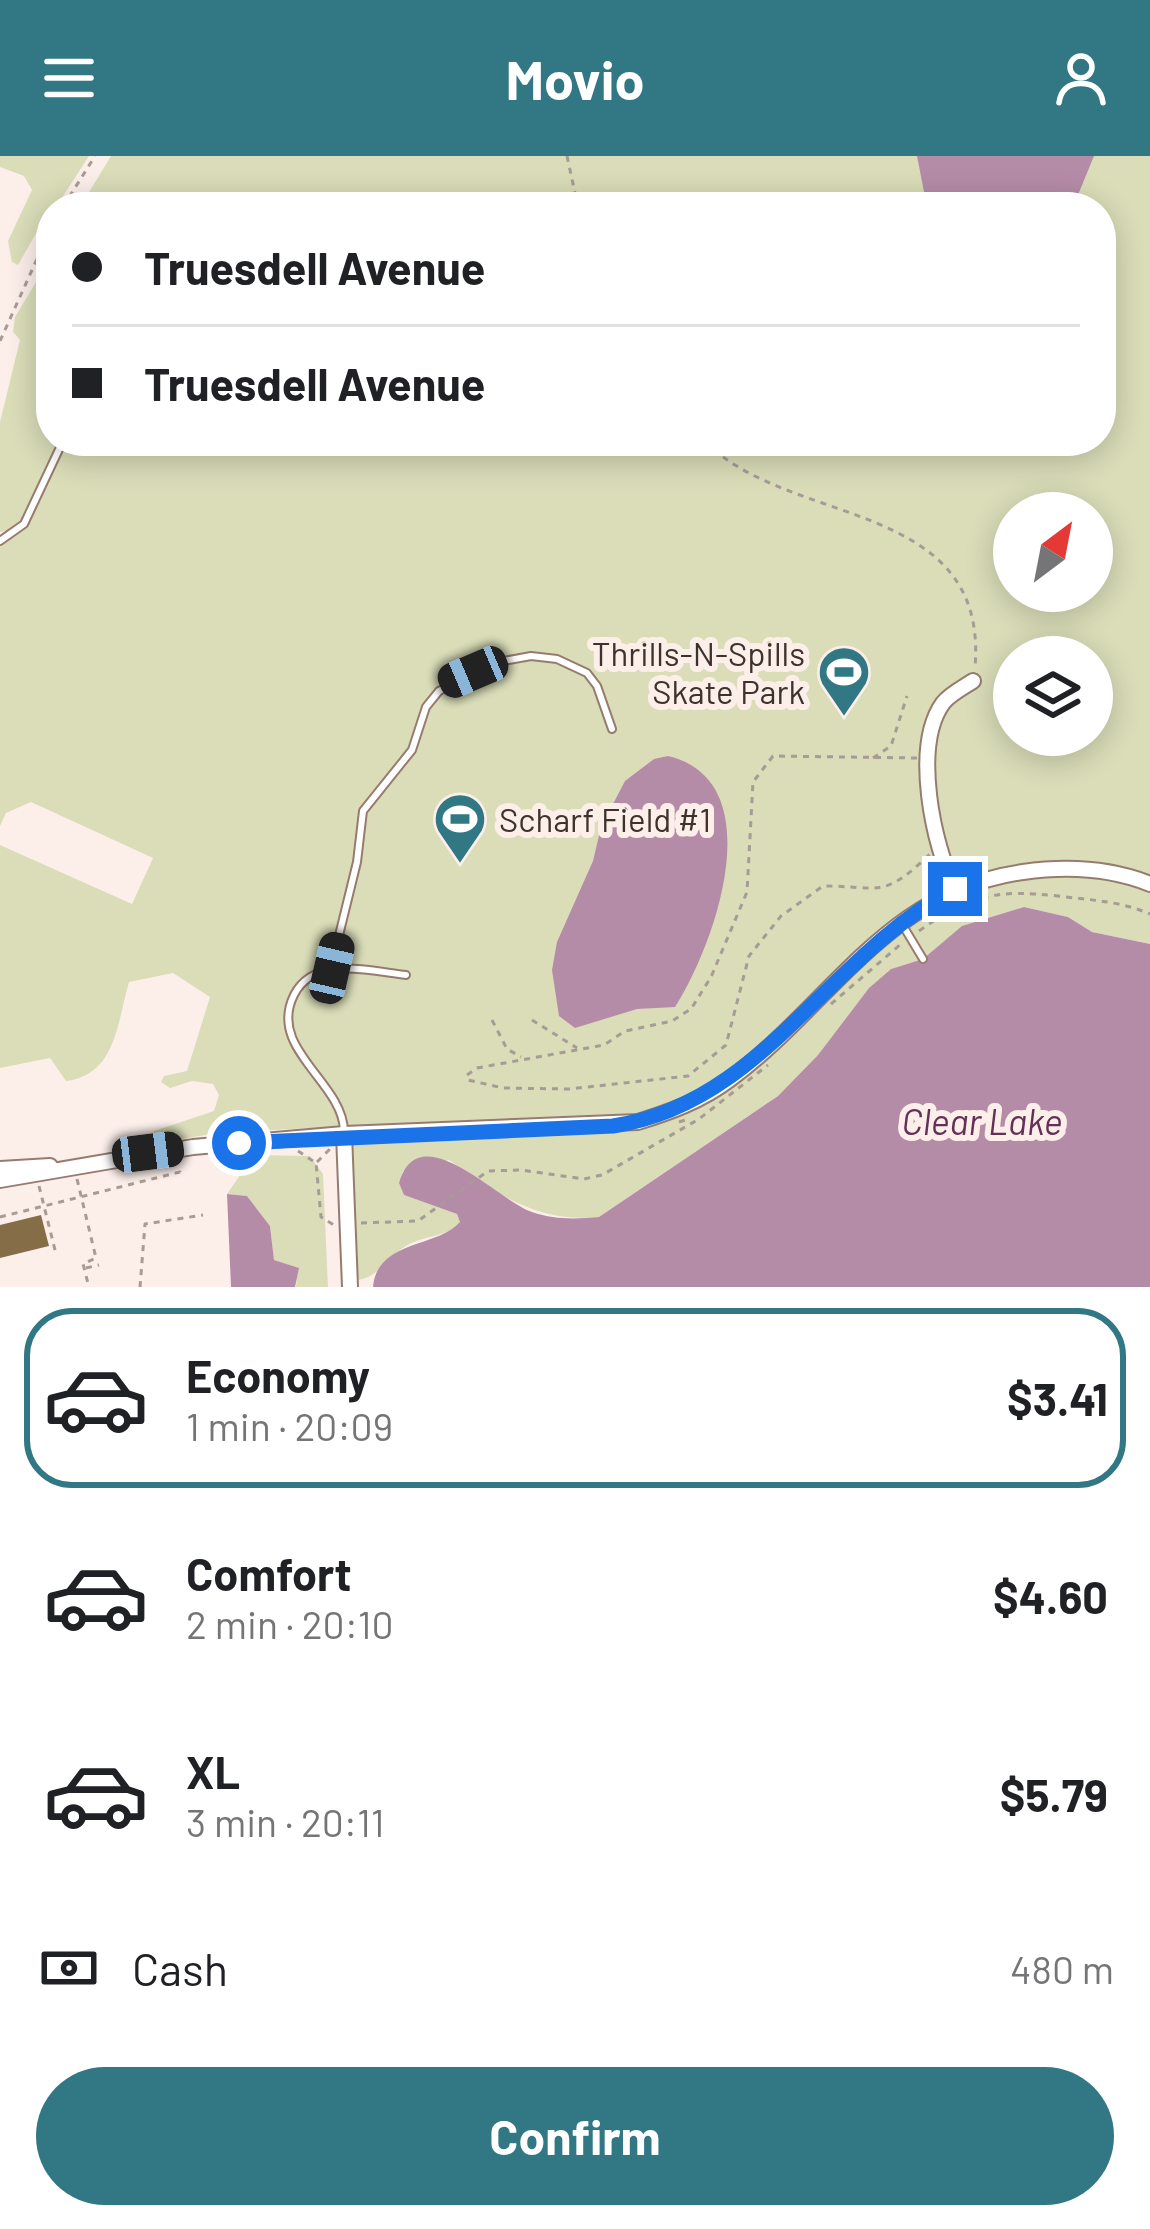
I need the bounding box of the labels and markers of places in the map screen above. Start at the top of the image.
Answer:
place label: Thrills-N-Spills Skate Park [592,633,805,711]
sports icon: Thrills-N-Spills Skate Park [816,644,872,718]
sports icon: Scharf Field #1 [432,791,488,865]
place label: Scharf Field #1 [499,799,711,839]

